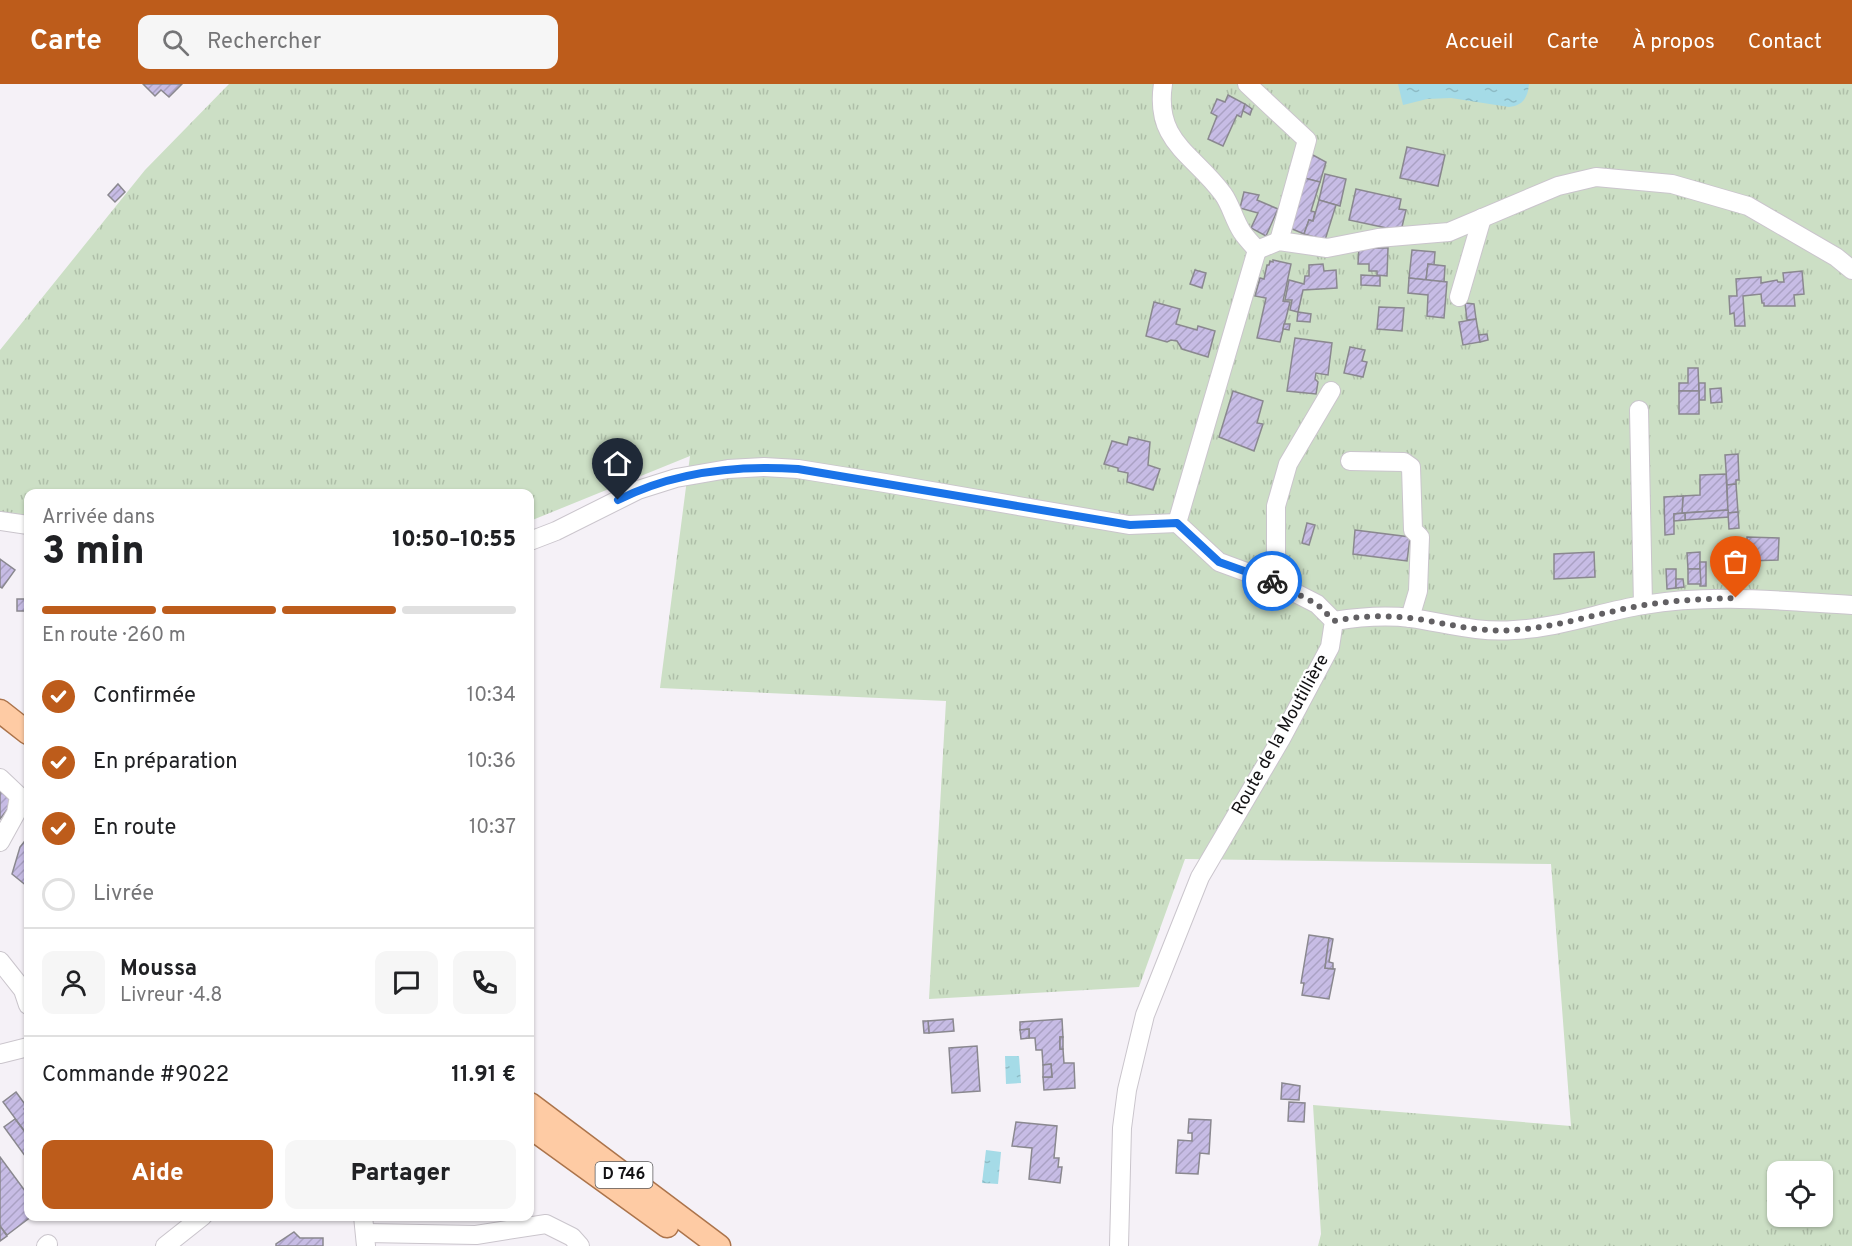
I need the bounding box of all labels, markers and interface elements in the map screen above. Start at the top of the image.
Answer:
search box [138,15,558,69]
text: Carte [30,24,102,60]
icon: search [159,26,192,59]
text: Rechercher [207,29,321,56]
text: Accueil [1445,29,1514,56]
text: Carte [1547,29,1599,56]
text: À propos [1632,29,1715,56]
text: Contact [1748,29,1822,56]
pin [592,438,643,500]
icon: home [601,447,634,480]
text: Arrivée dans [42,505,155,531]
text: 10:50–10:55 [392,527,516,554]
text: 3 min [42,529,145,578]
pin [1710,536,1761,598]
icon: bag [1719,545,1752,578]
courier [1242,551,1302,611]
icon: bike [1256,565,1289,598]
text: En route · 260 m [42,623,186,649]
street label: Route de la Moutillière [1227,651,1335,819]
icon: check [42,680,75,713]
text: Confirmée [93,683,196,710]
text: 10:34 [467,683,516,709]
icon: check [42,746,75,779]
text: En préparation [93,749,238,776]
text: 10:36 [467,749,516,775]
icon: check [42,812,75,845]
text: En route [93,815,176,842]
text: 10:37 [469,815,516,841]
text: Livrée [93,881,154,908]
button: person [42,951,105,1014]
button: chat [375,951,438,1014]
button: phone [453,951,516,1014]
text: Moussa [120,956,197,983]
text: Livreur · 4.8 [120,983,222,1009]
text: Commande #9022 [42,1062,229,1089]
text: 11.91 € [451,1062,516,1089]
button: Aide [42,1140,273,1209]
button: Partager [285,1140,516,1209]
map controls [1767,1161,1833,1227]
button: locate [1767,1161,1833,1227]
road number: D 746 [596,1162,652,1188]

